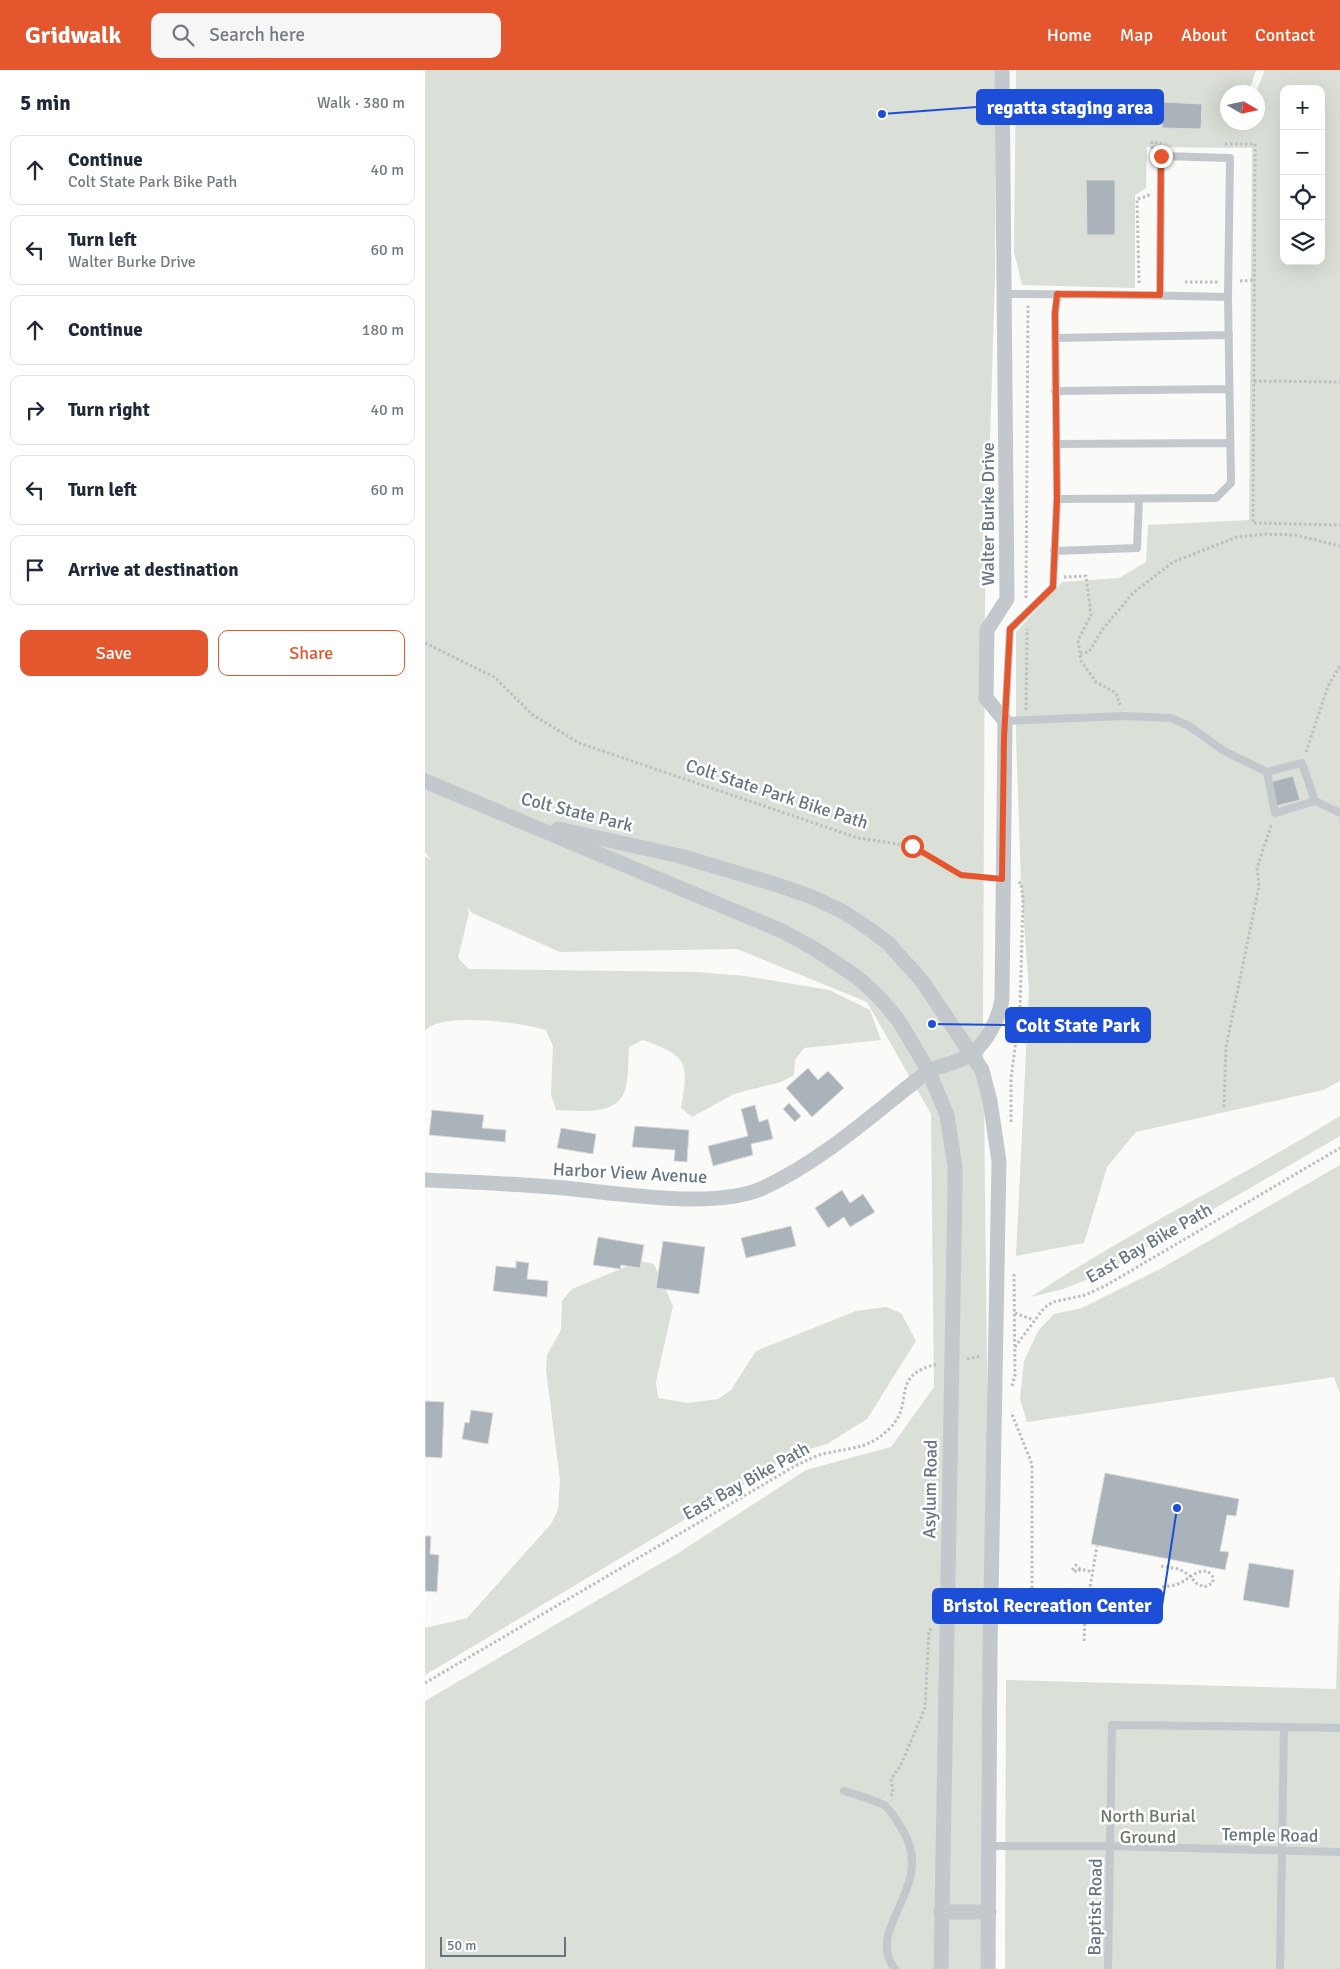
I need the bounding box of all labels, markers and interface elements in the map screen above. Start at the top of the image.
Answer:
search box [151,13,501,58]
text: Gridwalk [25,20,121,50]
icon: search [169,21,197,49]
text: Search here [209,23,305,47]
text: Home [1047,24,1092,46]
text: Map [1120,24,1153,46]
text: About [1181,24,1227,46]
text: Contact [1255,24,1315,46]
north arrow [1220,85,1265,130]
map controls [1280,85,1325,265]
button: + [1280,85,1325,130]
text: 5 min [20,90,71,116]
callout: regatta staging area [977,90,1163,124]
text: Walk · 380 m [317,93,405,113]
text: regatta staging area [987,96,1154,120]
button: − [1280,130,1325,175]
route end [1150,145,1173,168]
text: Continue [68,148,143,172]
icon: ahead [21,156,49,184]
text: 40 m [370,160,404,180]
text: Colt State Park Bike Path [68,172,237,192]
button: locate [1280,175,1325,220]
button: layers [1280,220,1325,265]
text: Turn left [68,228,137,252]
icon: left [21,236,49,264]
text: 60 m [370,240,404,260]
text: Walter Burke Drive [68,252,196,272]
icon: ahead [21,316,49,344]
text: Continue [68,318,143,342]
text: 180 m [362,320,404,340]
icon: right [21,396,49,424]
text: Turn right [68,398,150,422]
text: 40 m [370,400,404,420]
street label: Walter Burke Drive [977,442,999,586]
icon: left [21,476,49,504]
text: Turn left [68,478,137,502]
text: 60 m [370,480,404,500]
icon: arrive [21,556,49,584]
text: Arrive at destination [68,558,239,582]
button: Save [20,630,208,676]
button: Share [218,630,405,676]
street label: Colt State Park Bike Path [683,754,871,834]
street label: Colt State Park [519,788,635,836]
route start [901,835,924,858]
callout: Colt State Park [1006,1008,1150,1042]
text: Colt State Park [1016,1014,1140,1038]
street label: Harbor View Avenue [552,1158,708,1188]
street label: East Bay Bike Path [1082,1198,1216,1288]
street label: East Bay Bike Path [679,1437,813,1525]
street label: Asylum Road [918,1439,942,1539]
callout: Bristol Recreation Center [933,1589,1162,1623]
text: Bristol Recreation Center [942,1594,1152,1618]
park label: North Burial Ground [1100,1805,1196,1848]
street label: Temple Road [1221,1823,1319,1847]
street label: Baptist Road [1083,1858,1107,1956]
scale bar [440,1934,566,1957]
text: 50 m [447,1937,476,1954]

